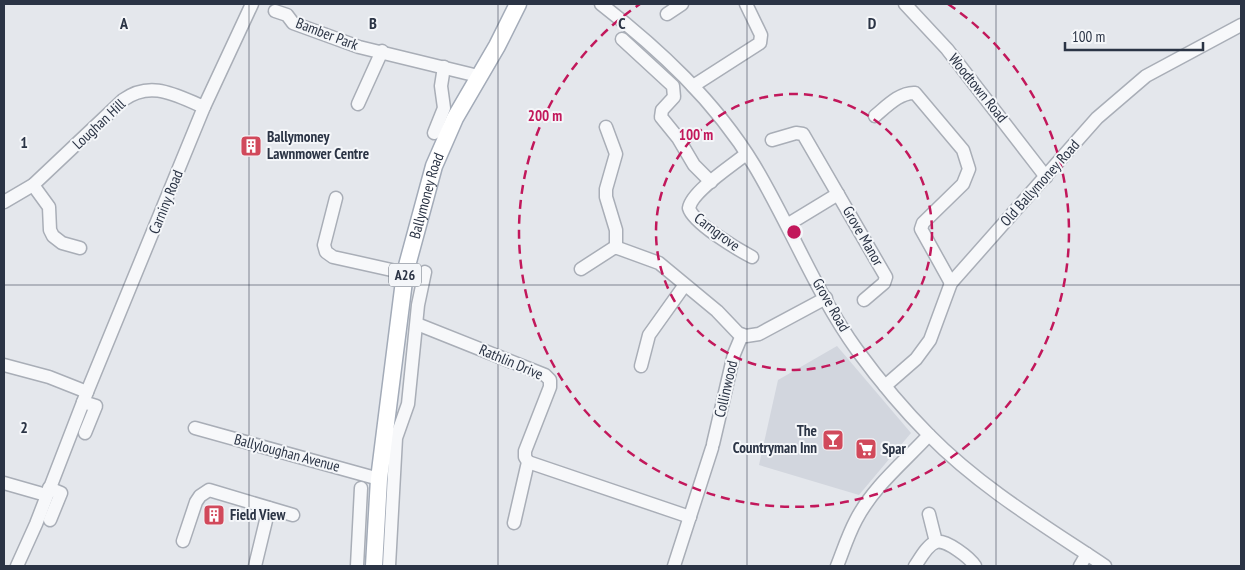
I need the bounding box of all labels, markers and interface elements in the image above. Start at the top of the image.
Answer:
text: A [119,13,129,33]
street label: Bamber Park [293,13,361,54]
text: B [369,13,377,33]
text: C [618,13,626,33]
text: D [868,13,877,33]
scale bar [1065,20,1202,52]
text: 100 m [1072,27,1105,46]
street label: Woodtown Road [945,49,1012,126]
street label: Loughan Hill [68,94,130,153]
text: 200 m [528,106,562,125]
text: 100 m [679,125,713,144]
place label: Ballymoney Lawnmower Centre [267,127,369,163]
text: 1 [20,132,28,152]
building icon: Ballymoney Lawnmower Centre [239,134,263,158]
street label: Old Ballymoney Road [996,135,1083,230]
street label: Ballymoney Road [405,149,448,241]
street label: Carniny Road [144,167,187,237]
street label: Grove Manor [839,203,889,270]
street label: Carngrove [691,208,744,255]
centre of rings [785,223,803,241]
road number: A26 [389,264,421,286]
street label: Grove Road [809,275,854,335]
street label: Rathlin Drive [476,340,546,384]
street label: Collinwood [710,359,741,419]
text: 2 [20,417,28,437]
place label: The Countryman Inn [733,421,817,457]
bar icon: The Countryman Inn [821,428,845,452]
street label: Ballyloughan Avenue [232,429,342,476]
supermarket icon: Spar [854,437,878,461]
place label: Spar [882,439,906,458]
building icon: Field View [202,503,226,527]
place label: Field View [230,505,286,524]

